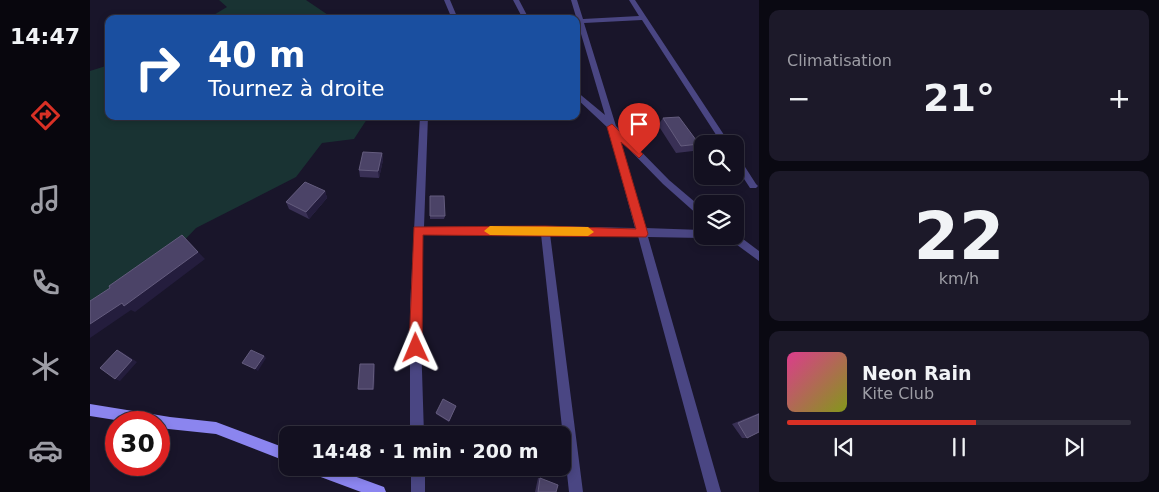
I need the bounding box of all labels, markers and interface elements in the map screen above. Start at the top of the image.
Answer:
text: 14:47 [10,24,80,49]
icon: right [125,35,190,100]
text: 40 m [208,35,305,75]
text: Climatisation [787,51,892,70]
text: Tournez à droite [208,76,385,101]
text: 21° [923,76,995,120]
text: − [787,82,810,115]
text: + [1108,82,1131,115]
icon: directions [28,98,63,133]
pin [618,103,660,154]
icon: arrive [625,110,653,138]
map controls [694,135,744,245]
button: search [694,135,744,185]
icon: music [28,182,63,217]
button: layers [694,195,744,245]
text: 22 [914,199,1004,274]
icon: phone [28,265,63,300]
text: km/h [939,269,979,288]
position arrow [389,321,441,373]
icon: climate [28,349,63,384]
text: Neon Rain [862,362,971,384]
text: Kite Club [862,384,934,403]
speed limit sign: 30 [105,411,170,476]
icon: car [28,433,63,468]
icon: previous [830,433,858,461]
icon: pause [945,433,973,461]
icon: next [1060,433,1088,461]
text: 14:48 · 1 min · 200 m [311,440,539,462]

